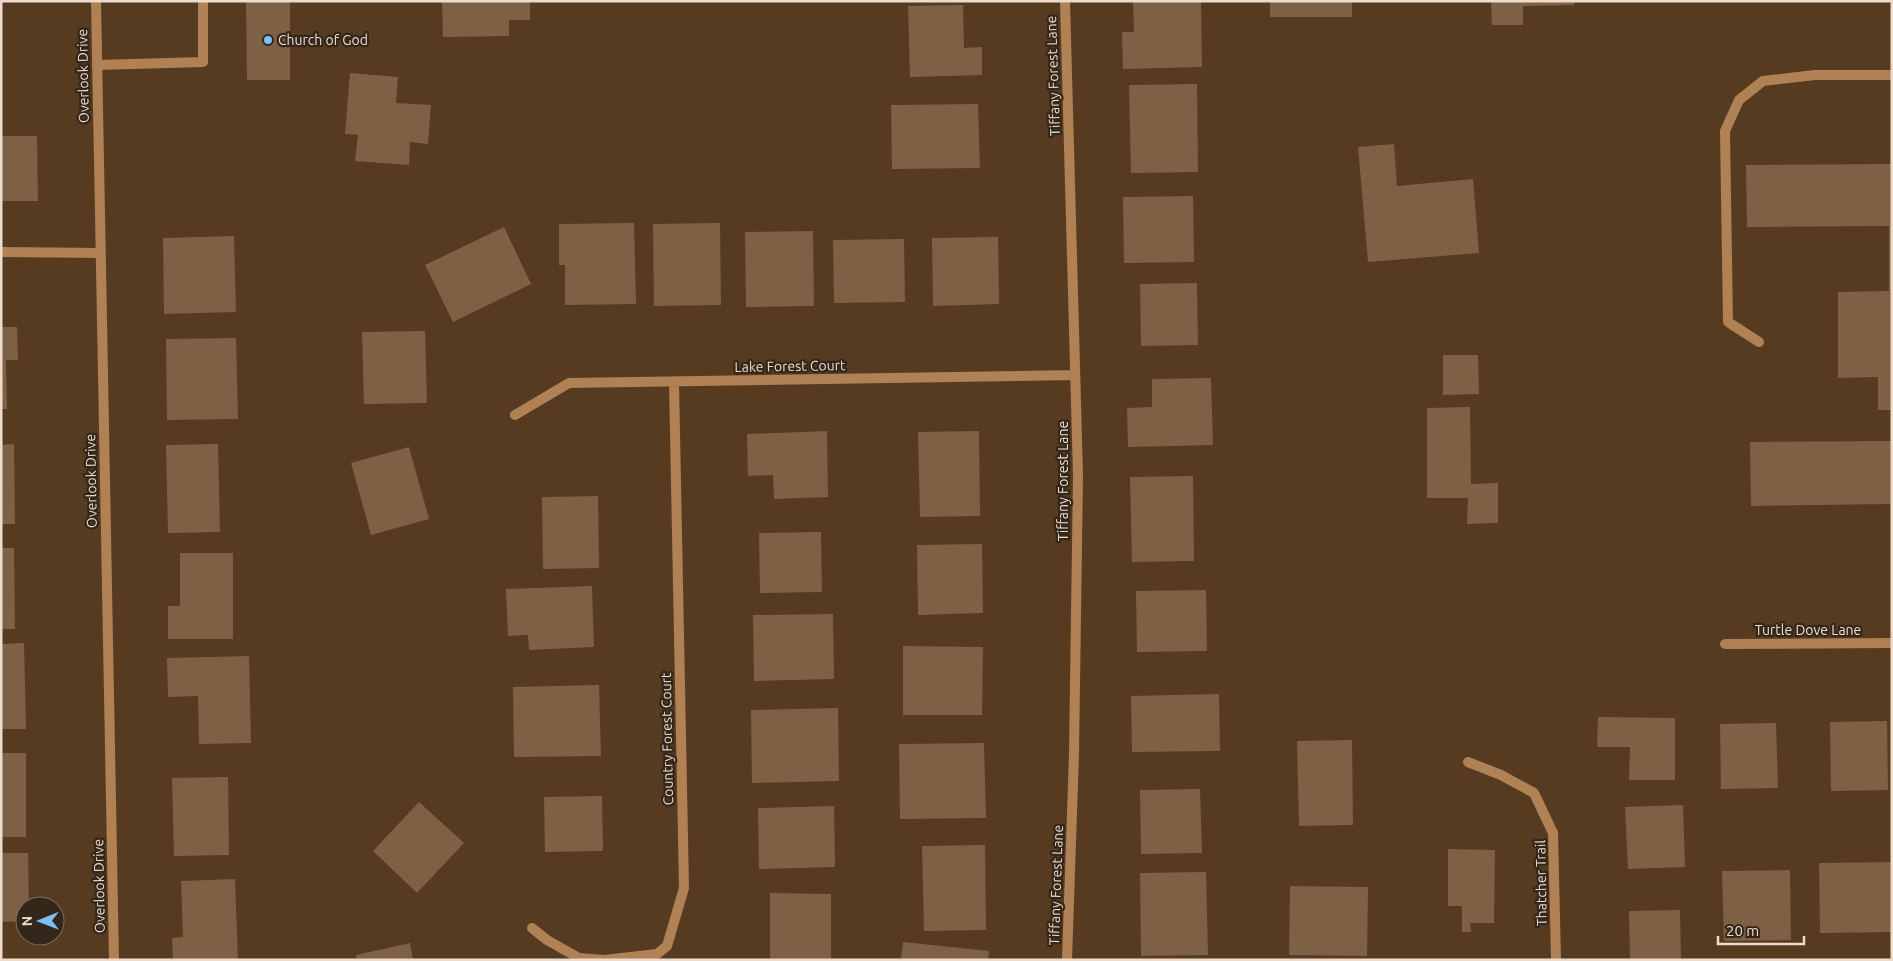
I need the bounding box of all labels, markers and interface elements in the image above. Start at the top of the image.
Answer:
street label: Tiffany Forest Lane [1043,15,1063,137]
street label: Overlook Drive [74,29,92,123]
place label: Church of God [278,32,368,48]
marker: Church of God [262,34,274,46]
street label: Lake Forest Court [734,357,846,375]
street label: Tiffany Forest Lane [1055,421,1071,541]
street label: Overlook Drive [82,434,100,528]
street label: Turtle Dove Lane [1755,622,1861,638]
street label: Country Forest Court [658,672,676,805]
street label: Tiffany Forest Lane [1046,824,1066,946]
street label: Overlook Drive [90,839,108,933]
street label: Thatcher Trail [1532,840,1550,926]
north arrow [15,896,65,946]
scale bar [1718,914,1804,946]
text: N [19,916,35,927]
text: 20 m [1726,922,1759,939]

